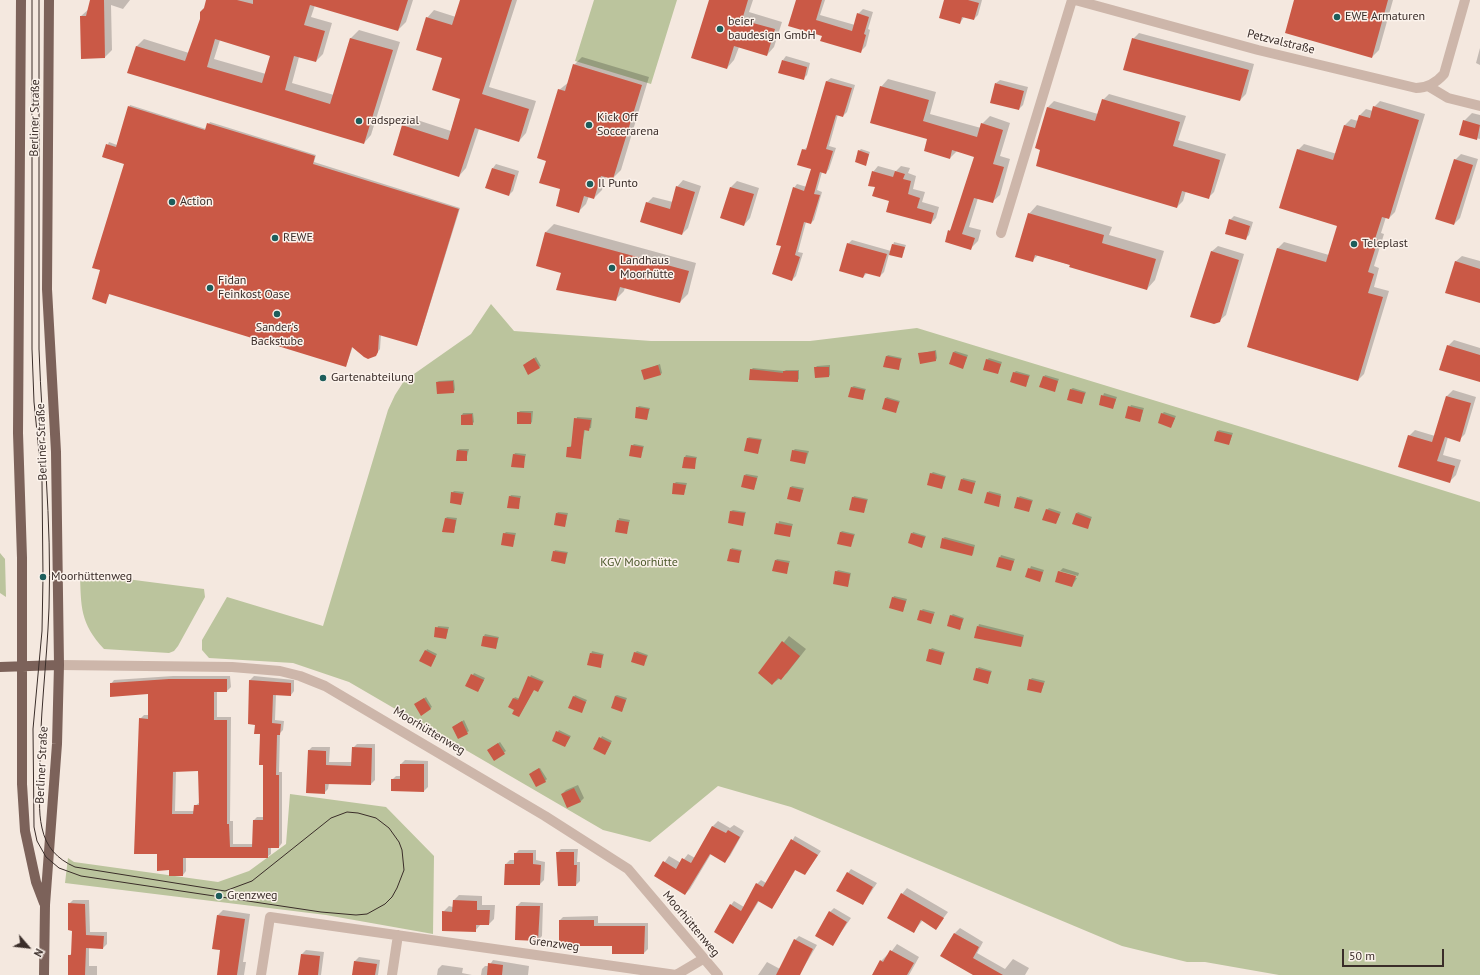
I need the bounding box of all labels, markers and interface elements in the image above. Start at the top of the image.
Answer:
place label: EWE Armaturen [1345,10,1425,24]
marker: EWE Armaturen [1332,12,1342,22]
place label: beier baudesign GmbH [728,15,816,43]
marker: beier baudesign GmbH [715,24,725,34]
street label: Petzvalstraße [1246,27,1316,57]
street label: Berliner Straße [27,79,43,157]
place label: Kick Off Soccerarena [597,111,659,139]
place label: radspezial [367,114,419,128]
marker: radspezial [354,116,364,126]
marker: Kick Off Soccerarena [584,120,594,130]
place label: Il Punto [598,177,638,191]
marker: Il Punto [585,179,595,189]
place label: Action [180,195,213,209]
marker: Action [167,197,177,207]
place label: REWE [283,231,313,245]
marker: REWE [270,233,280,243]
place label: Teleplast [1362,237,1408,251]
marker: Teleplast [1349,239,1359,249]
place label: Landhaus Moorhütte [620,254,674,282]
marker: Landhaus Moorhütte [607,263,617,273]
place label: Fidan Feinkost Oase [218,274,290,302]
marker: Fidan Feinkost Oase [205,283,215,293]
marker: Sander's Backstube [272,309,282,319]
place label: Sander's Backstube [251,321,303,349]
place label: Gartenabteilung [331,371,414,385]
marker: Gartenabteilung [318,373,328,383]
street label: Berliner Straße [33,403,51,481]
park label: KGV Moorhütte [600,556,678,570]
place label: Moorhüttenweg [51,570,132,584]
marker: Moorhüttenweg [38,572,48,582]
street label: Moorhüttenweg [390,704,468,758]
street label: Berliner Straße [33,726,51,804]
street label: Moorhüttenweg [659,888,723,960]
place label: Grenzweg [227,889,278,903]
marker: Grenzweg [214,891,224,901]
north arrow [8,927,48,967]
street label: Grenzweg [528,933,580,955]
scale bar [1344,941,1446,967]
text: N [31,946,46,959]
text: 50 m [1349,948,1375,963]

